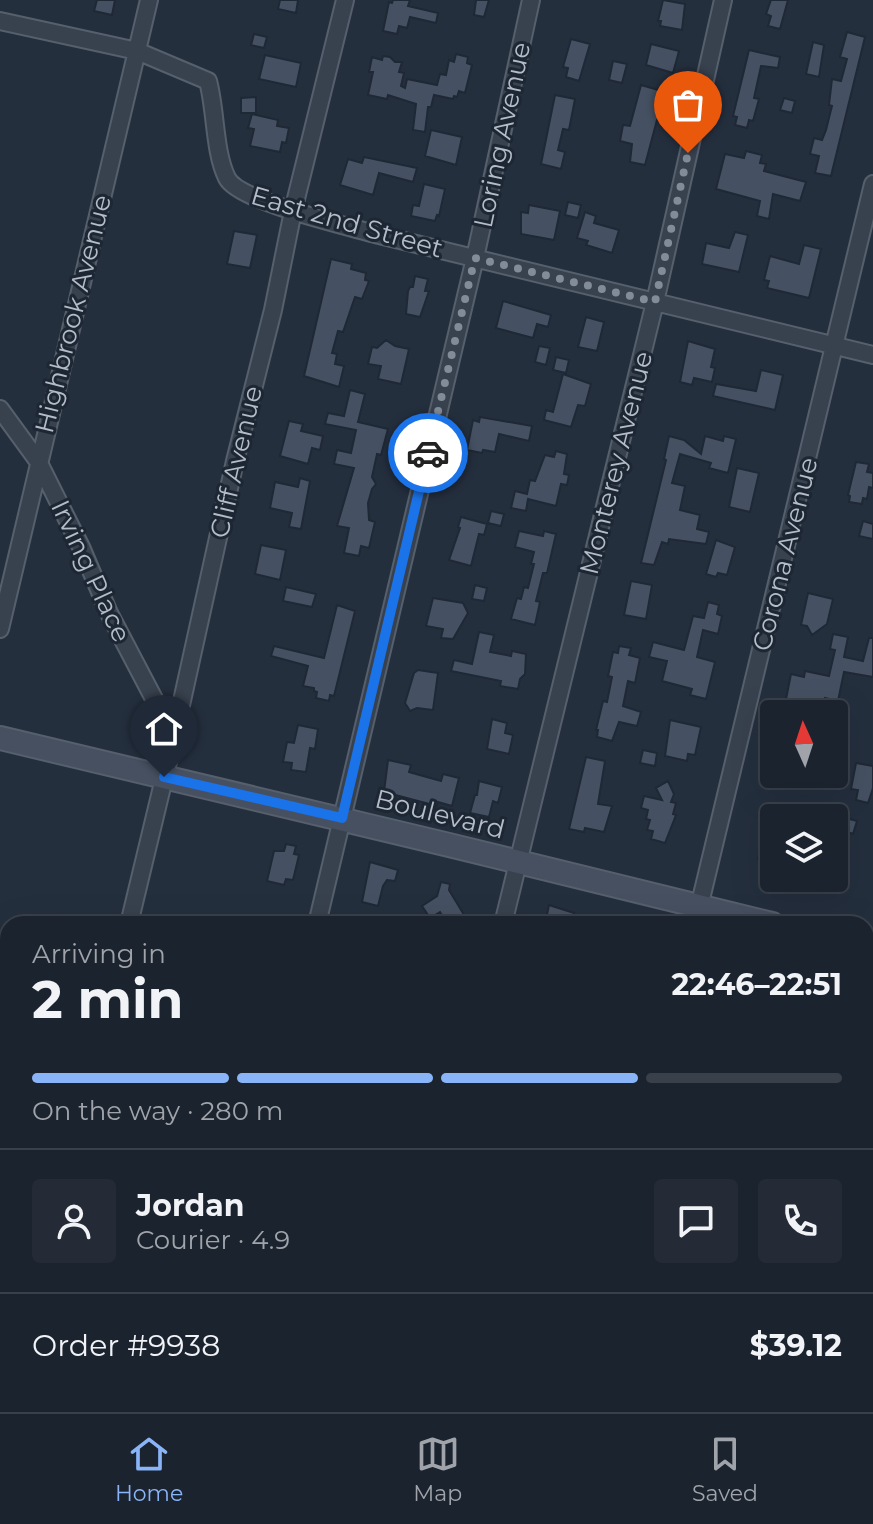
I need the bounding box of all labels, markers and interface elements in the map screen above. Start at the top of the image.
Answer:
street label: Loring Avenue [467,39,537,231]
pin [654,71,722,153]
icon: bag [666,83,710,127]
street label: East 2nd Street [247,179,447,265]
street label: Highbrook Avenue [28,192,118,436]
street label: Monterey Avenue [573,348,659,578]
street label: Cliff Avenue [203,383,269,541]
courier [388,413,468,493]
icon: car [406,431,450,475]
street label: Corona Avenue [745,454,825,654]
street label: Irving Place [44,495,138,647]
pin [130,695,198,777]
north arrow [760,700,848,788]
map controls [760,700,848,892]
icon: home [142,707,186,751]
street label: Boulevard [372,782,508,846]
button: layers [760,804,848,892]
text: Arriving in [32,938,166,970]
text: 22:46–22:51 [671,966,842,1003]
text: 2 min [32,968,184,1031]
text: On the way · 280 m [32,1095,283,1127]
button: person [32,1179,116,1263]
button: chat [654,1179,738,1263]
button: phone [758,1179,842,1263]
text: Jordan [136,1187,245,1224]
text: Courier · 4.9 [136,1224,290,1256]
text: Order #9938 [32,1327,220,1364]
text: $39.12 [750,1327,842,1364]
tab: Home [115,1432,183,1507]
tab: Map [413,1432,462,1507]
tab: Saved [692,1432,758,1507]

